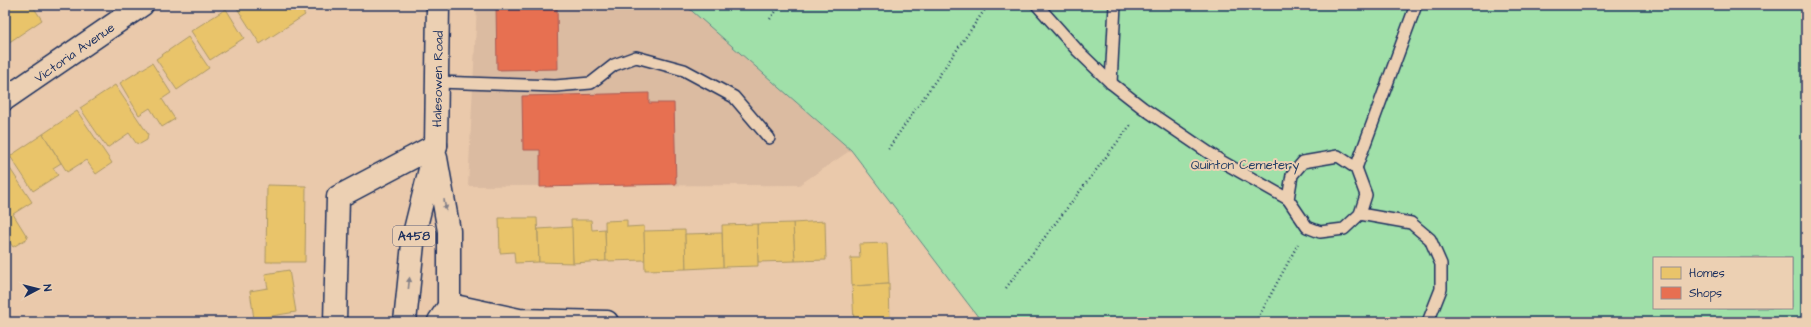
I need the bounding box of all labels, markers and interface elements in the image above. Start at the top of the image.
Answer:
street label: Victoria Avenue [31,18,118,87]
street label: Halesowen Road [428,30,448,127]
park label: Quinton Cemetery [1191,156,1299,175]
one-way arrow [442,199,448,211]
road number: A458 [393,226,435,246]
legend [1653,257,1793,309]
text: Homes [1689,265,1725,282]
north arrow [18,269,58,309]
one-way arrow [405,277,412,289]
text: N [40,284,55,292]
text: Shops [1689,285,1722,302]

